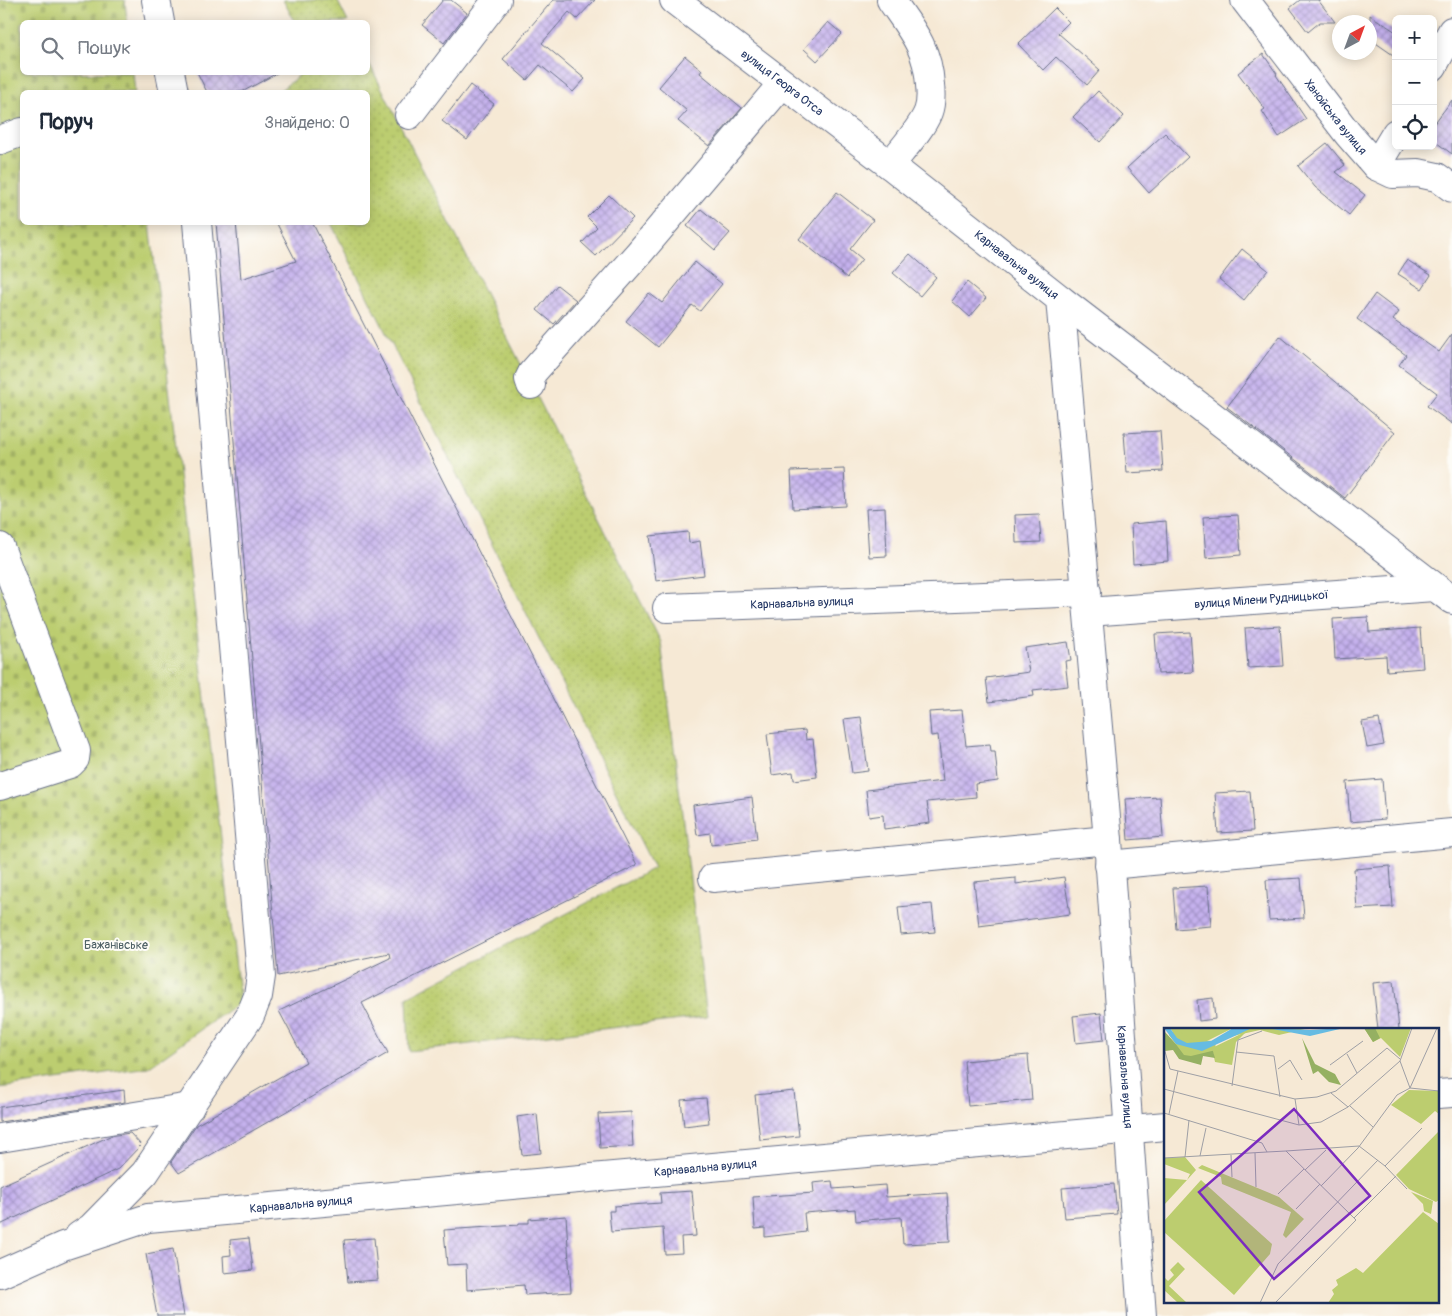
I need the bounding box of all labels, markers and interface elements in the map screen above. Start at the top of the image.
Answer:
north arrow [1332,15,1377,60]
map controls [1392,15,1437,150]
button: + [1392,15,1437,60]
search box [20,20,370,75]
icon: search [38,34,66,62]
text: Пошук [78,36,131,60]
street label: вулиця Георга Отса [738,46,827,119]
button: − [1392,60,1437,105]
street label: Ханойська вулиця [1301,76,1370,158]
button: locate [1392,105,1437,150]
text: Поруч [40,109,93,136]
text: Знайдено: 0 [265,113,350,133]
street label: Карнавальна вулиця [971,227,1062,303]
street label: вулиця Мілени Рудницької [1194,587,1329,612]
street label: Карнавальна вулиця [750,593,854,612]
park label: Бажанівське [84,938,148,953]
street label: Карнавальна вулиця [1114,1025,1136,1129]
inset map [1164,1028,1440,1304]
street label: Карнавальна вулиця [653,1155,758,1180]
street label: Карнавальна вулиця [249,1192,353,1216]

